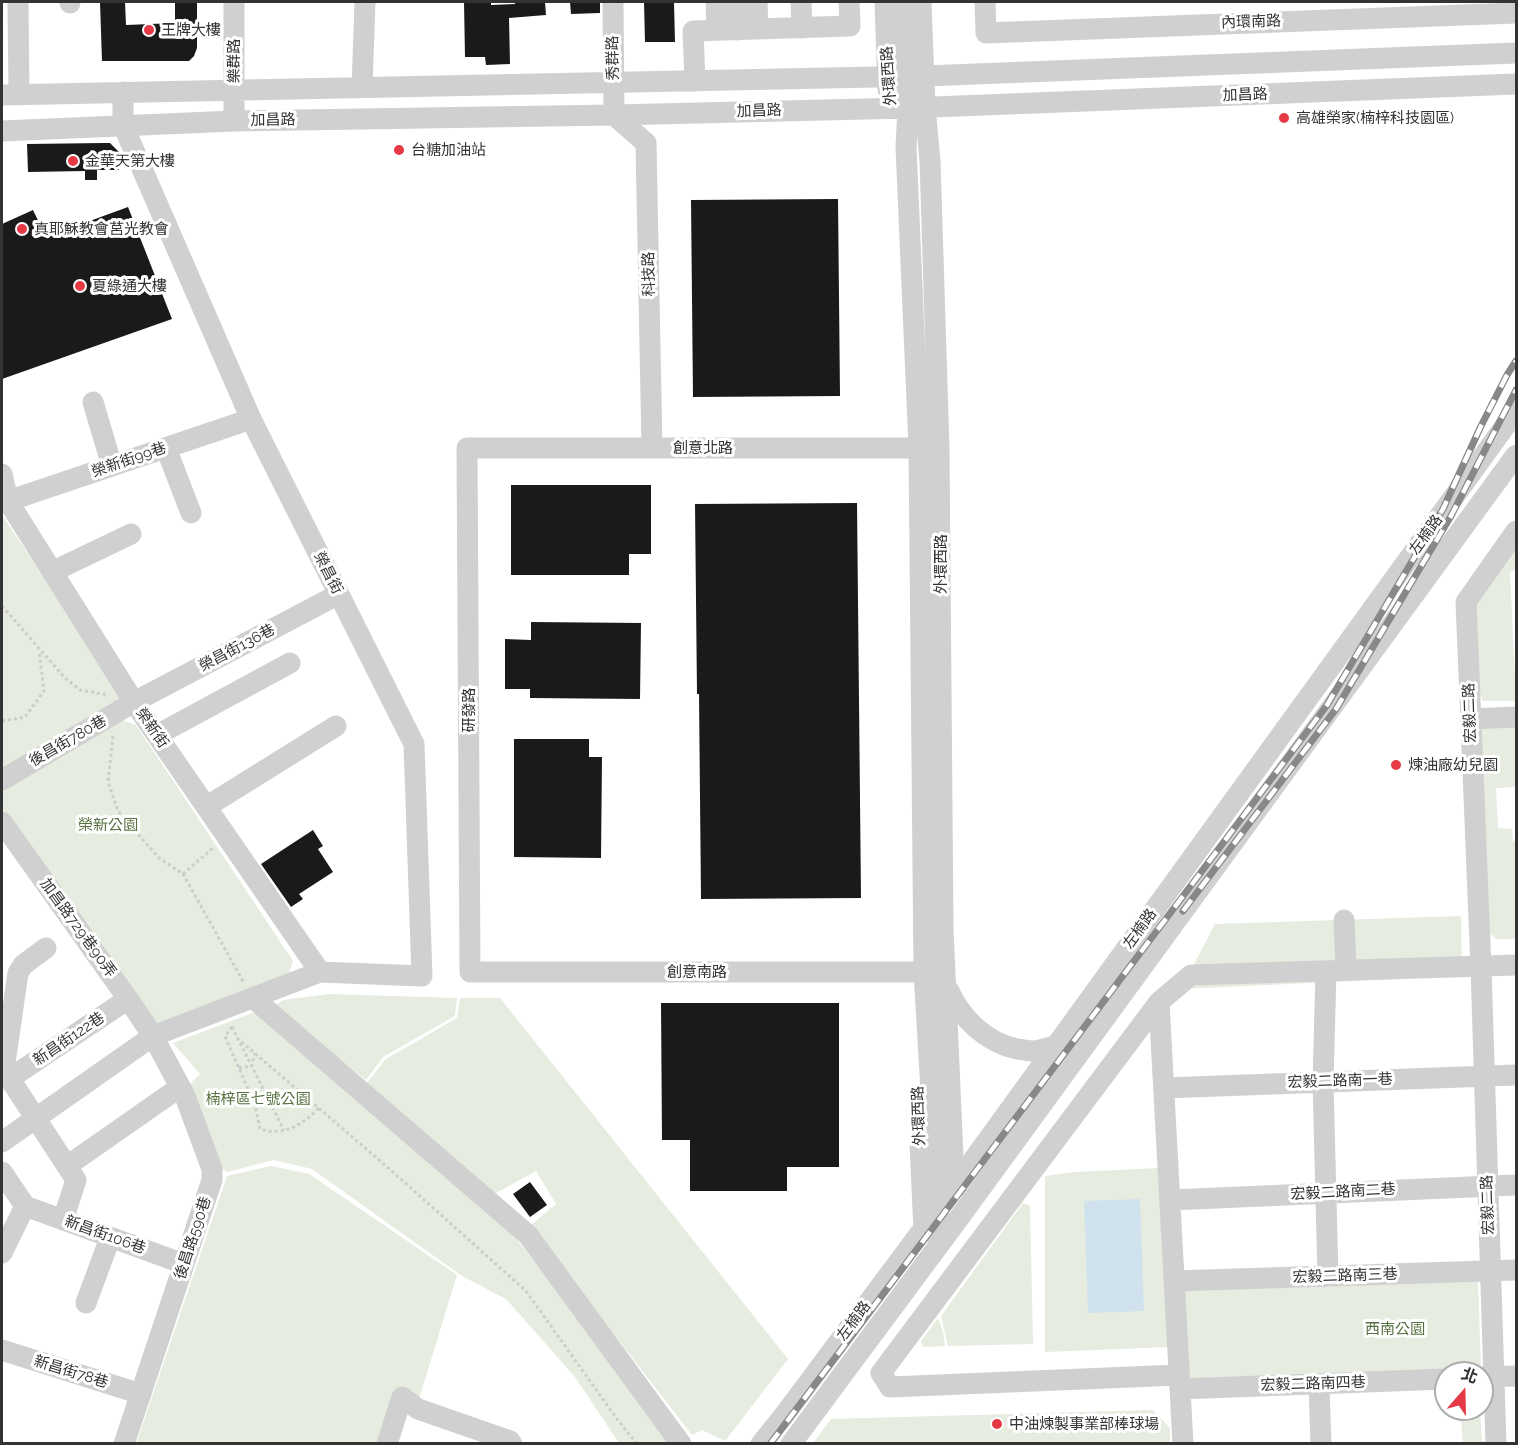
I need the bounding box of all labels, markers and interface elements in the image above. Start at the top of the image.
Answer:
street label: 內環南路 [1221,12,1281,32]
place label: 王牌大樓 [161,21,221,39]
marker: 王牌大樓 [142,23,156,37]
street label: 秀群路 [604,35,622,81]
street label: 樂群路 [225,39,243,83]
street label: 外環西路 [878,45,900,107]
street label: 加昌路 [1222,85,1268,105]
street label: 加昌路 [736,101,782,121]
place label: 高雄榮家(楠梓科技園區) [1296,109,1454,127]
street label: 加昌路 [250,111,296,129]
marker: 高雄榮家(楠梓科技園區) [1277,111,1291,125]
place label: 台糖加油站 [411,141,486,159]
marker: 台糖加油站 [392,143,406,157]
place label: 金華天第大樓 [85,152,175,170]
marker: 金華天第大樓 [66,154,80,168]
place label: 真耶穌教會莒光教會 [34,220,169,238]
marker: 真耶穌教會莒光教會 [15,222,29,236]
street label: 科技路 [640,251,658,297]
place label: 夏綠通大樓 [92,277,167,295]
marker: 夏綠通大樓 [73,279,87,293]
street label: 榮新街99巷 [89,439,169,481]
street label: 創意北路 [673,439,733,457]
street label: 左楠路 [1405,512,1447,558]
street label: 外環西路 [932,534,950,594]
street label: 榮昌街 [310,549,346,597]
street label: 榮昌街136巷 [196,620,278,676]
street label: 宏毅二路 [1460,683,1480,743]
street label: 研發路 [460,688,478,732]
street label: 榮新街 [132,704,172,752]
street label: 後昌街780巷 [26,712,110,770]
place label: 煉油廠幼兒園 [1408,756,1498,774]
marker: 煉油廠幼兒園 [1389,758,1403,772]
park label: 榮新公園 [78,816,138,834]
street label: 加昌路729巷90弄 [36,875,120,981]
street label: 左楠路 [1119,906,1161,952]
street label: 創意南路 [667,963,727,981]
street label: 新昌街122巷 [30,1009,108,1069]
street label: 宏毅二路南一巷 [1287,1070,1393,1092]
street label: 外環西路 [909,1086,929,1146]
park label: 楠梓區七號公園 [206,1090,310,1108]
street label: 宏毅二路 [1478,1175,1498,1235]
street label: 宏毅二路南二巷 [1290,1180,1396,1204]
street label: 後昌路590巷 [171,1194,215,1282]
street label: 新昌街106巷 [62,1212,148,1258]
street label: 宏毅二路南三巷 [1292,1265,1398,1287]
street label: 左楠路 [833,1298,875,1344]
park label: 西南公園 [1365,1320,1425,1338]
street label: 新昌街78巷 [32,1352,110,1392]
north arrow [1434,1361,1494,1421]
text: 北 [1459,1364,1480,1387]
street label: 宏毅二路南四巷 [1260,1373,1366,1395]
place label: 中油煉製事業部棒球場 [1009,1415,1159,1433]
marker: 中油煉製事業部棒球場 [990,1417,1004,1431]

